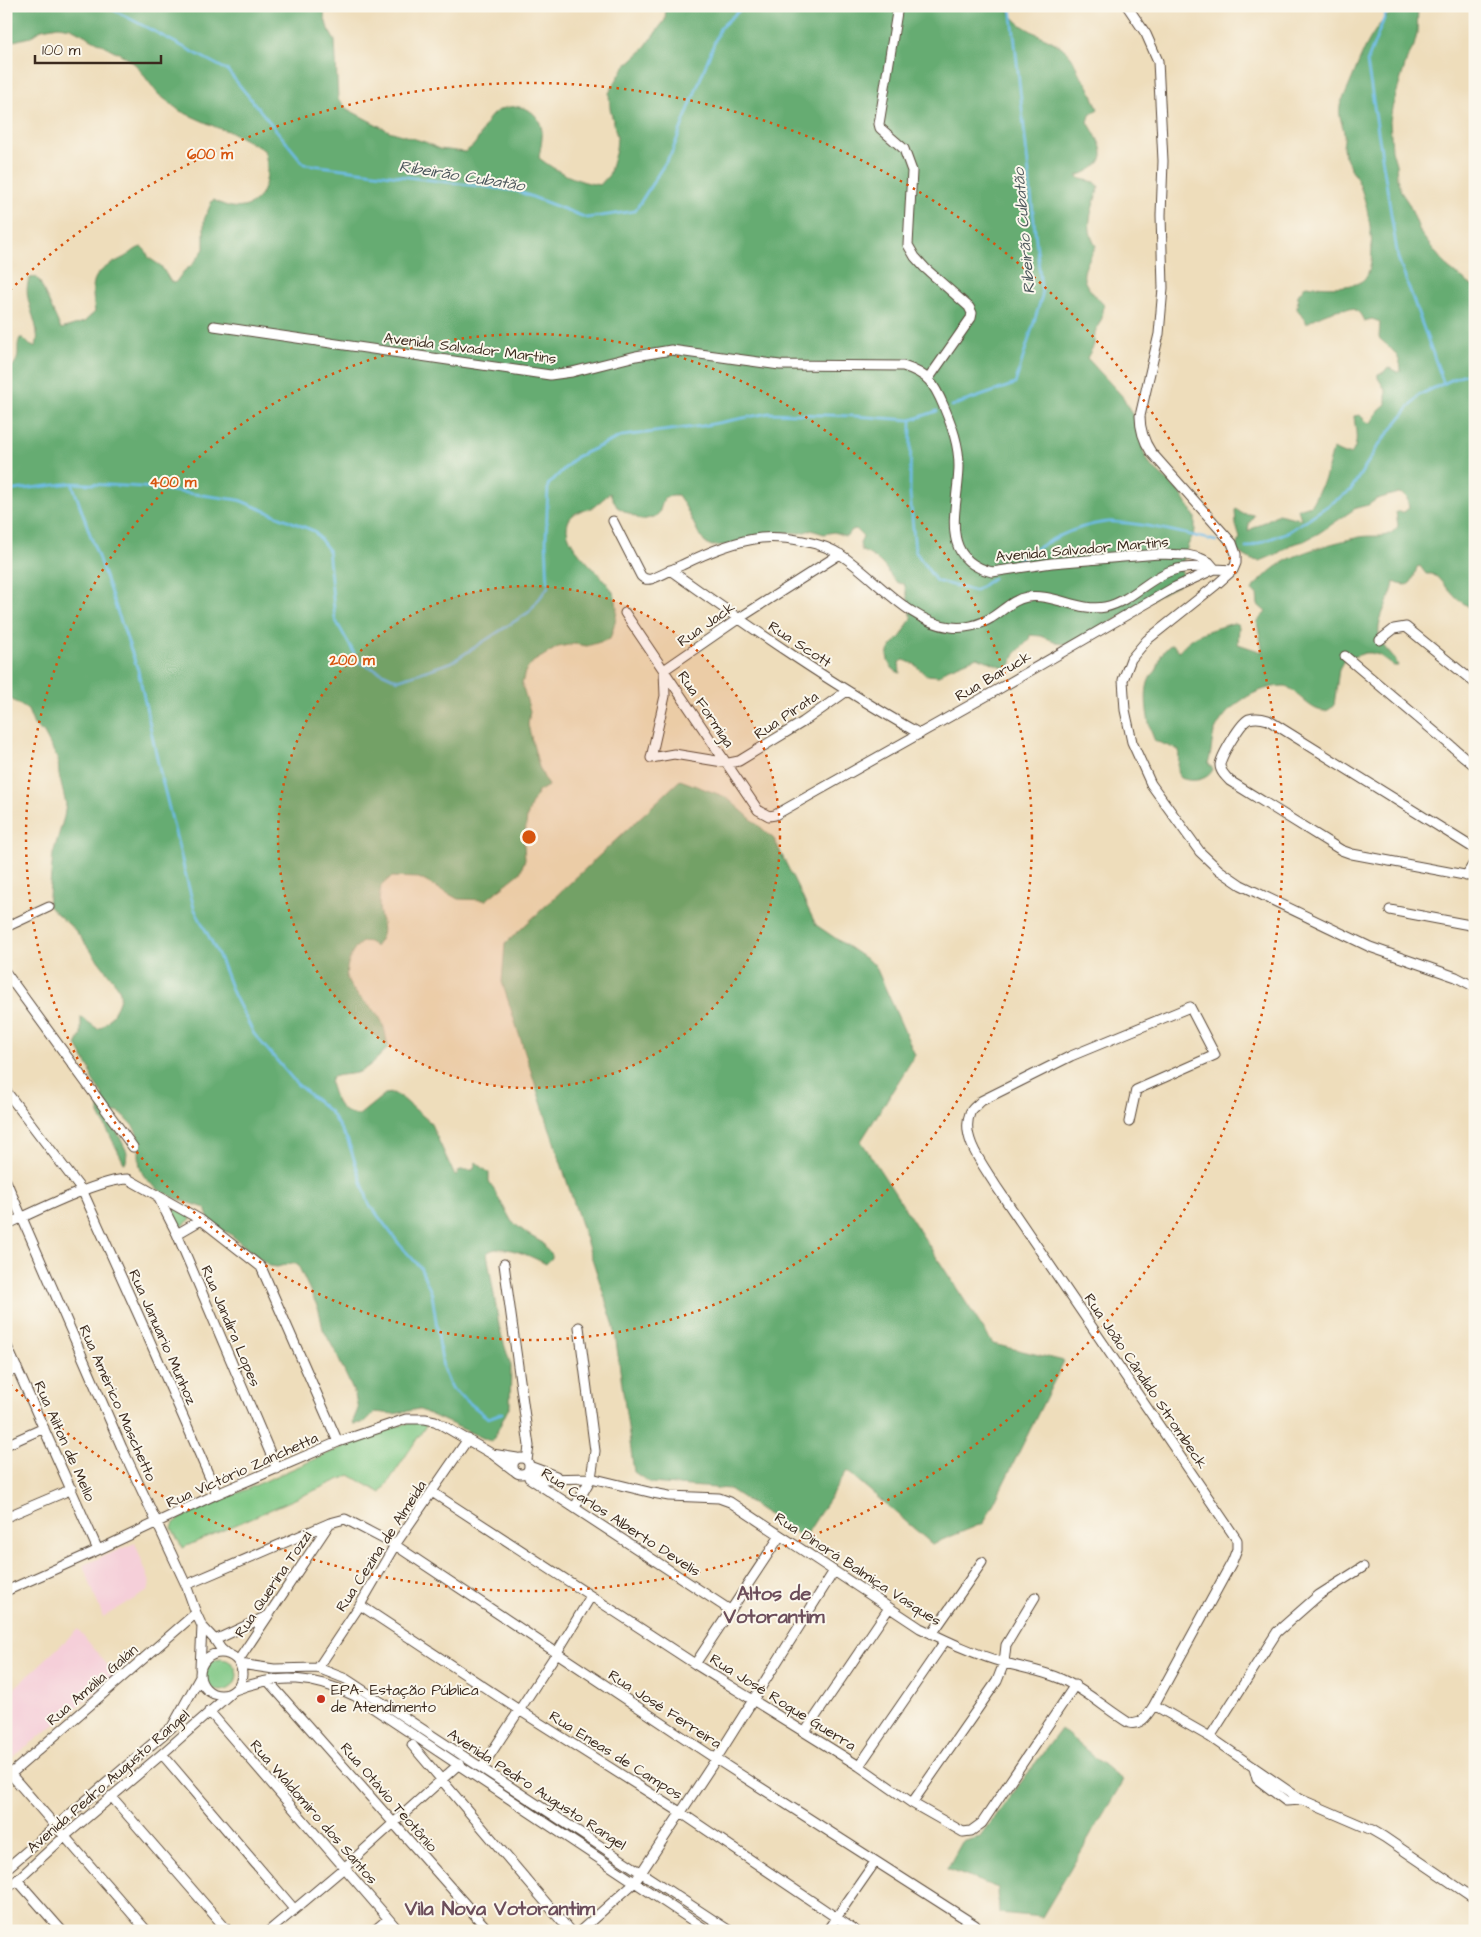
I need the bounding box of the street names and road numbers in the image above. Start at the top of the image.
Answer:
street label: Avenida Salvador Martins [382,327,558,370]
street label: Avenida Salvador Martins [995,531,1170,568]
street label: Rua Jack [673,597,739,652]
street label: Rua Scott [764,616,835,673]
street label: Rua Baruck [951,646,1035,707]
street label: Rua Formiga [671,667,739,753]
street label: Rua Pirata [750,686,823,745]
street label: Rua Jandira Lopes [196,1262,266,1390]
street label: Rua Januario Munhoz [123,1266,202,1409]
street label: Rua João Cândido Strombeck [1079,1289,1212,1473]
street label: Rua Américo Maschetto [74,1322,162,1485]
street label: Rua Ailton de Mello [29,1378,101,1505]
street label: Rua Victório Zanchetta [163,1427,322,1513]
street label: Rua Carlos Alberto Develis [537,1463,705,1582]
street label: Rua Cezina de Almeida [331,1476,432,1616]
street label: Rua Dinorá Balmiça Vasques [770,1507,946,1632]
street label: Rua Querina Tozzi [230,1526,317,1642]
street label: Rua Amália Galán [42,1640,143,1731]
street label: Rua José Roque Guerra [706,1649,860,1756]
street label: Rua José Ferreira [604,1665,726,1754]
street label: Avenida Pedro Augusto Rangel [22,1705,195,1859]
street label: Rua Eneas de Campos [545,1706,687,1805]
street label: Avenida Pedro Augusto Rangel [443,1724,630,1856]
street label: Rua Waldomiro dos Santos [245,1736,383,1889]
street label: Rua Otávio Teotônio [335,1738,442,1857]

